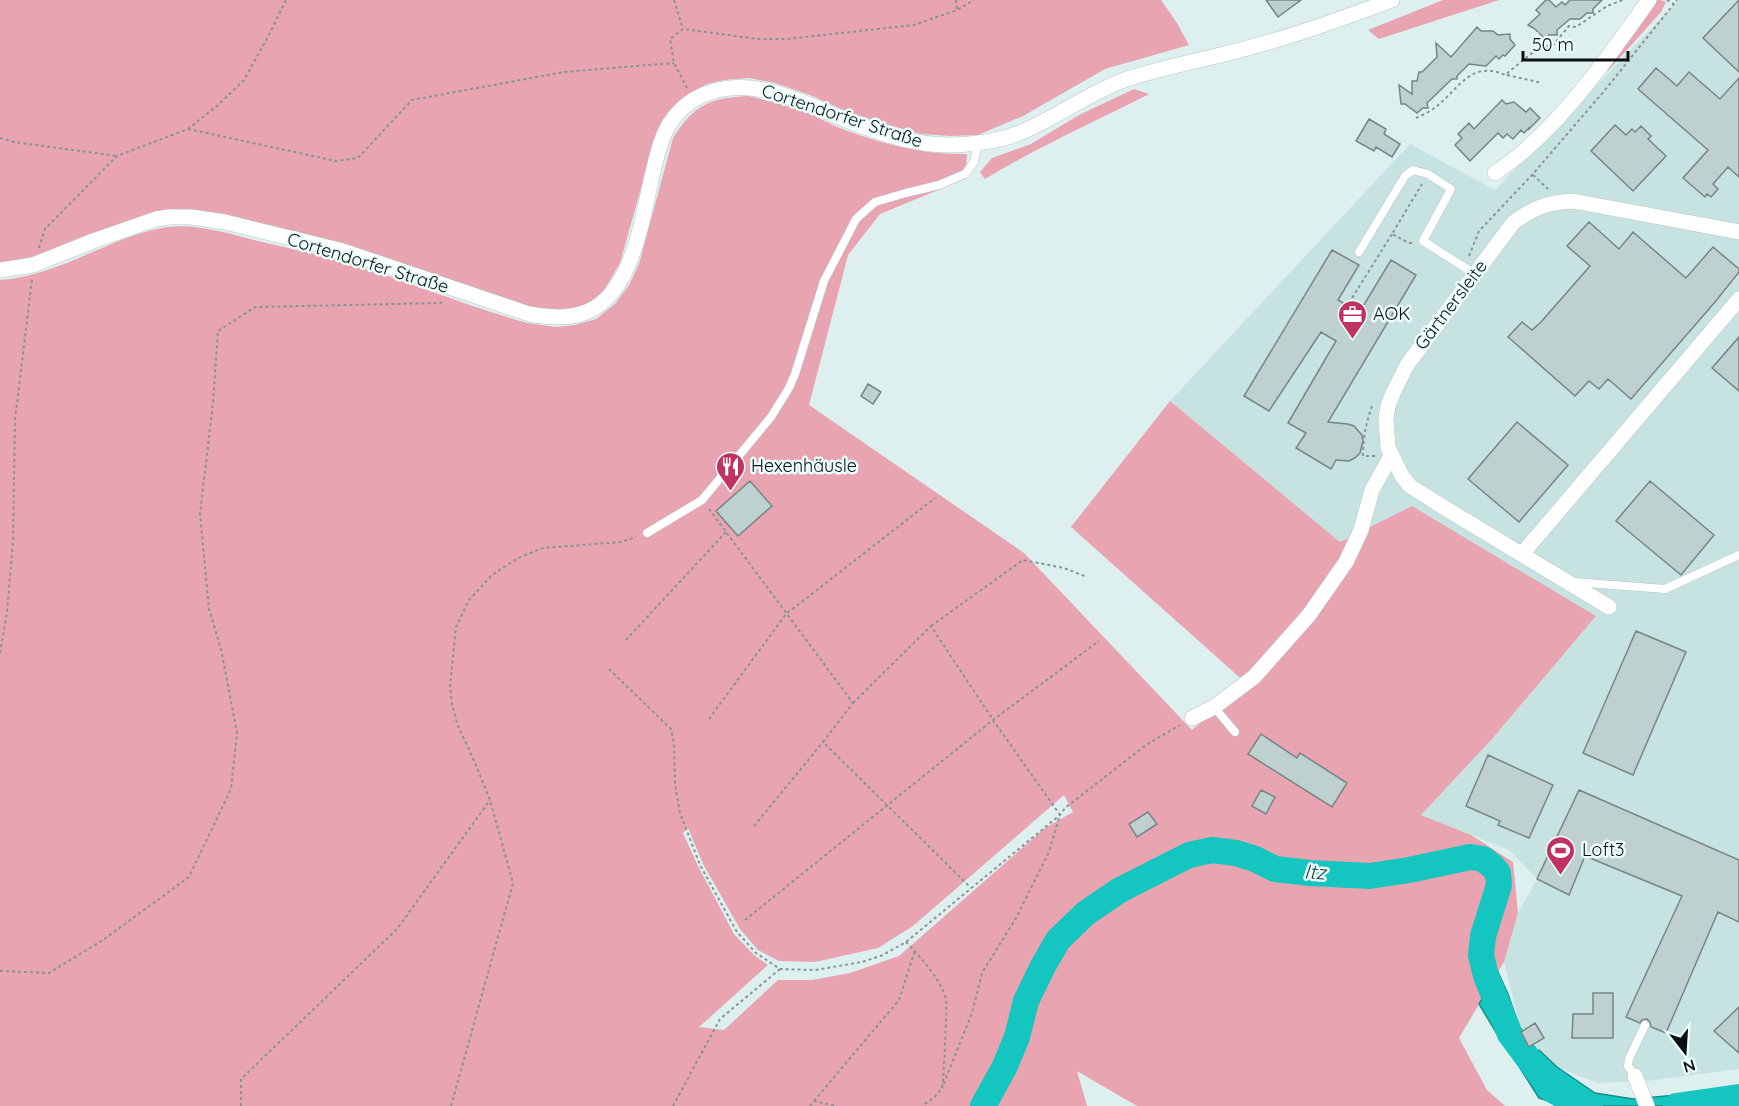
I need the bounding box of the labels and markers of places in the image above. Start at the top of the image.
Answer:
office icon: AOK [1336,298,1368,340]
place label: AOK [1373,302,1411,325]
restaurant icon: Hexenhäusle [714,450,746,492]
place label: Hexenhäusle [751,454,857,477]
sports icon: Loft3 [1545,834,1577,876]
place label: Loft3 [1582,838,1625,861]

